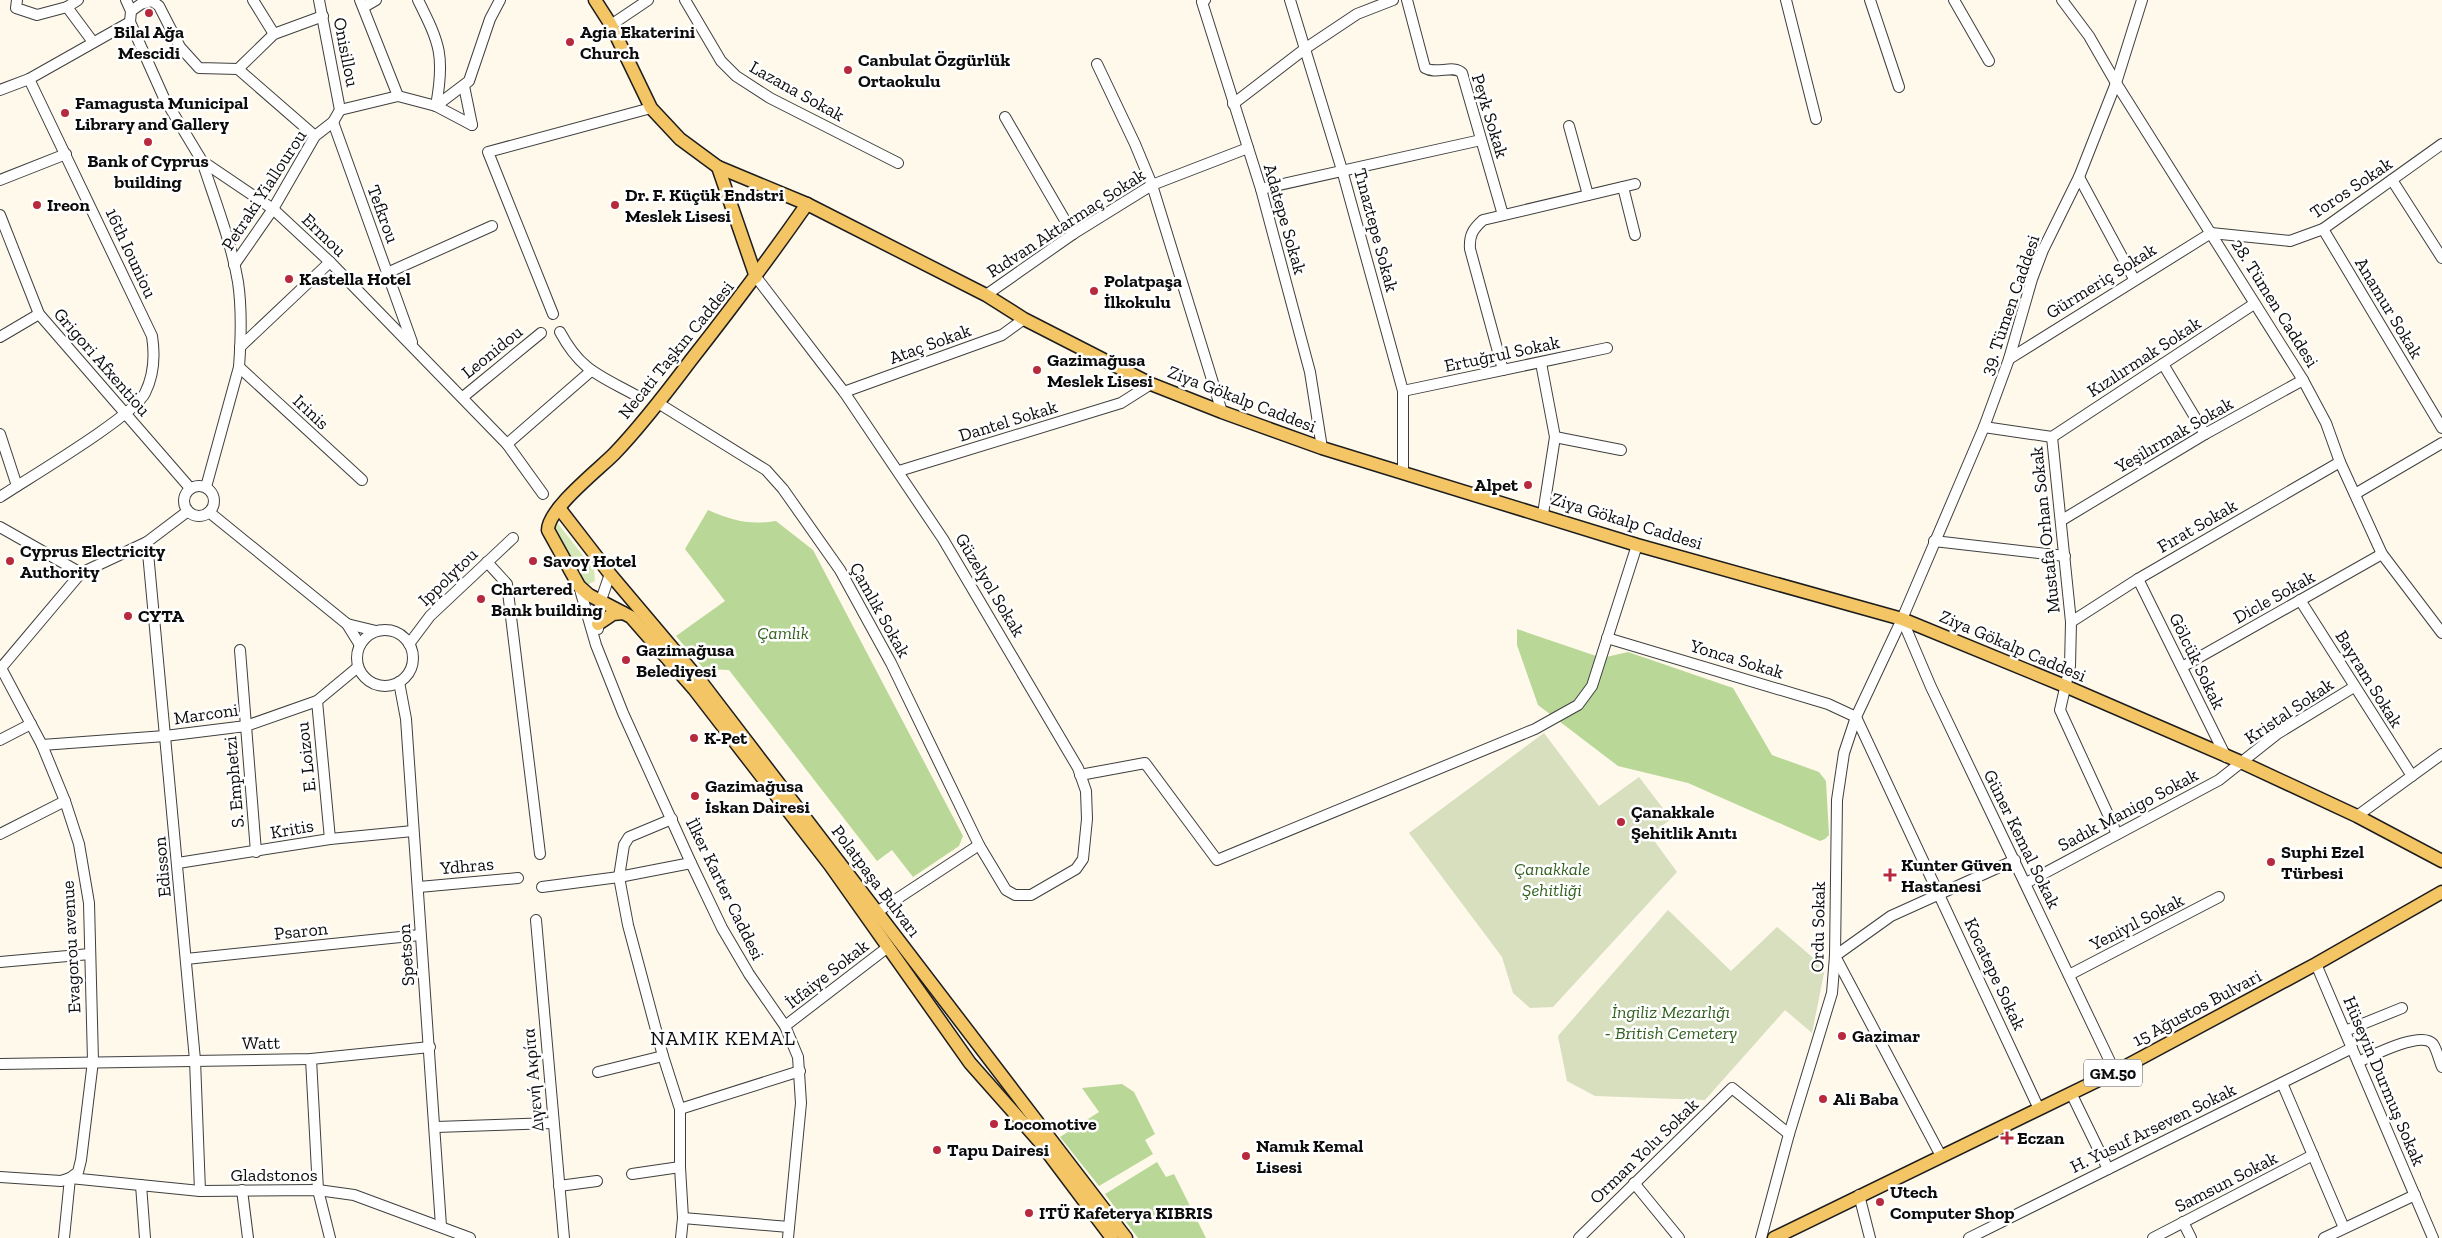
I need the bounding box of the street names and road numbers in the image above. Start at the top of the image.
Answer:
street label: Onisillou [328,15,364,89]
street label: Lazana Sokak [746,56,849,126]
street label: Peyk Sokak [1467,71,1513,161]
street label: Petraki Yiallourou [217,126,311,254]
street label: Toros Sokak [2306,152,2397,223]
street label: Adatepe Sokak [1259,161,1311,277]
street label: Rıdvan Aktarmaç Sokak [983,163,1150,282]
street label: Tınaztepe Sokak [1349,166,1403,295]
street label: Tefkrou [362,182,404,246]
street label: 16th Iouniou [101,205,161,301]
street label: Ermou [297,209,351,261]
street label: 39. Tümen Caddesi [1976,232,2044,378]
street label: 28. Tümen Caddesi [2227,235,2323,371]
street label: Gürmeriç Sokak [2042,238,2161,324]
street label: Anamur Sokak [2350,254,2428,363]
street label: Necati Taşkın Caddesi [614,277,738,423]
street label: Grigori Afxentiou [49,303,155,421]
street label: Kızılırmak Sokak [2083,312,2206,402]
street label: Ataç Sokak [886,319,975,369]
street label: Leonidou [457,321,527,383]
street label: Ertuğrul Sokak [1442,331,1562,377]
street label: Ziya Gökalp Caddesi [1165,361,1319,437]
street label: Irinis [288,390,334,434]
street label: Yeşilırmak Sokak [2110,392,2237,478]
street label: Dantel Sokak [956,395,1061,446]
street label: Mustafa Orhan Sokak [2025,445,2065,614]
street label: Ziya Gökalp Caddesi [1549,488,1705,554]
street label: Fırat Sokak [2153,494,2241,558]
street label: Güzelyol Sokak [950,529,1030,641]
street label: Ippolytou [414,543,482,611]
street label: Çamlık Sokak [845,559,915,662]
street label: Dicle Sokak [2229,565,2319,628]
street label: Ziya Gökalp Caddesi [1936,605,2090,687]
street label: Gölcük Sokak [2164,609,2230,713]
street label: Bayram Sokak [2330,626,2408,732]
street label: Yonca Sokak [1687,634,1787,684]
street label: Kristal Sokak [2240,673,2338,749]
street label: Marconi [172,699,240,729]
street label: E. Loizou [291,721,321,793]
street label: S. Emphetzi [219,735,249,829]
street label: Sadık Manigo Sokak [2054,763,2203,856]
street label: Güner Kemal Sokak [1979,766,2065,913]
street label: Kritis [269,814,316,844]
street label: İlker Karter Caddesi [681,814,769,964]
street label: Polatpaşa Bulvarı [827,821,925,941]
street label: Edisson [148,835,176,898]
street label: Ydhras [438,853,495,879]
street label: Evagorou avenue [57,880,85,1014]
street label: Ordu Sokak [1806,881,1830,973]
street label: Yeniyıl Sokak [2085,889,2188,956]
street label: Kocatepe Sokak [1959,914,2031,1034]
street label: Psaron [273,917,330,945]
street label: Spetson [393,923,419,987]
street label: İtfaiye Sokak [781,934,873,1013]
street label: 15 Ağustos Bulvari [2129,965,2265,1051]
street label: Hüseyin Durmuş Sokak [2338,993,2430,1170]
street label: Διγενή Ακρίτα [517,1027,549,1133]
street label: Watt [242,1032,281,1054]
road number: GM.50 [2084,1060,2142,1086]
street label: H. Yusuf Arseven Sokak [2067,1078,2240,1178]
street label: Orman Yolu Sokak [1585,1093,1703,1209]
street label: Samsun Sokak [2171,1146,2282,1217]
street label: Gladstonos [230,1164,318,1186]

